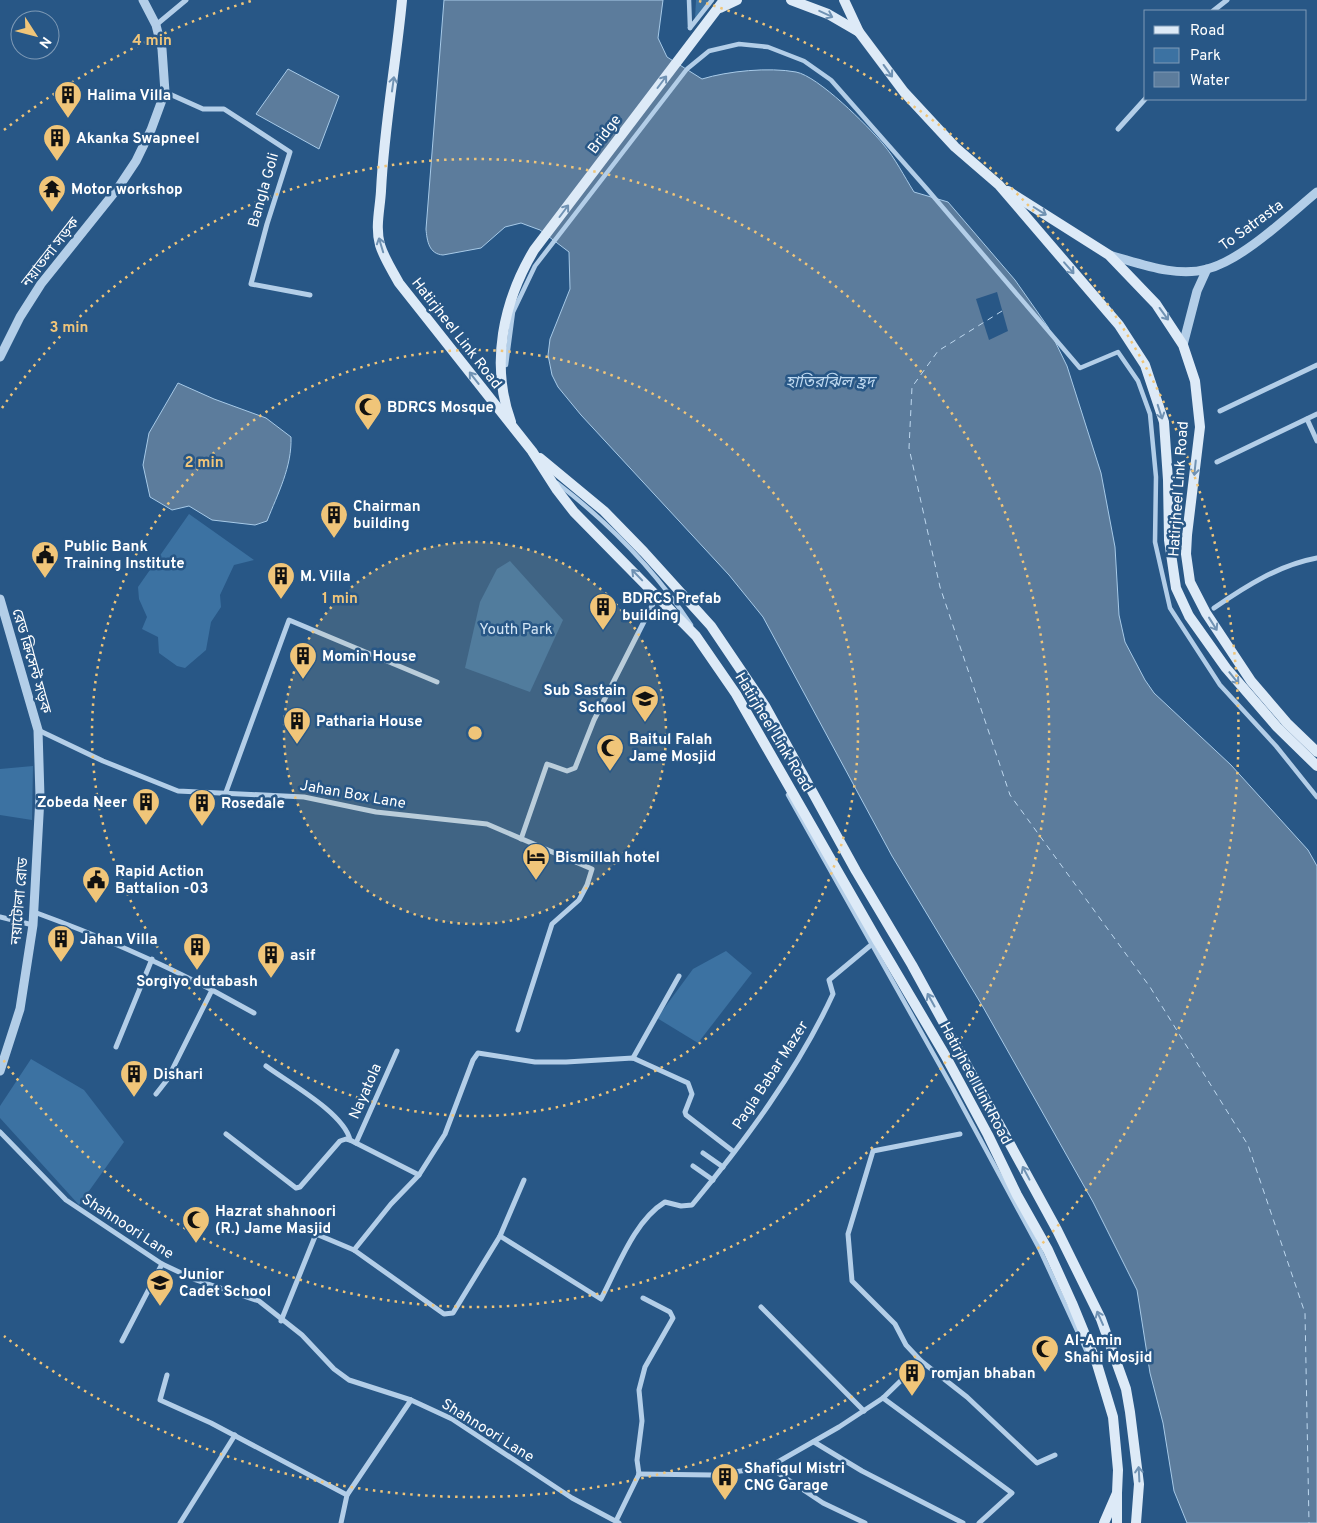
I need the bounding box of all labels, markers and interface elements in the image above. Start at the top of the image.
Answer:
one-way arrow [818,9,833,19]
north arrow [10,10,60,60]
legend [1144,10,1307,100]
text: Road [1190,22,1225,41]
text: 4 min [132,32,172,51]
text: N [34,33,54,51]
text: Park [1190,47,1221,66]
one-way arrow [883,64,894,77]
text: Water [1190,72,1230,91]
one-way arrow [657,75,667,89]
one-way arrow [388,77,398,93]
building icon: Halima Villa [53,80,83,119]
place label: Halima Villa [87,87,171,106]
street label: Bridge [584,111,626,158]
building icon: Akanka Swapneel [42,123,72,162]
place label: Akanka Swapneel [76,130,200,149]
street label: Bangla Goli [245,151,284,230]
temple icon: Motor workshop [37,174,67,213]
place label: Motor workshop [71,181,183,200]
street label: To Satrasta [1216,197,1288,256]
one-way arrow [558,205,569,218]
one-way arrow [1032,206,1046,216]
street label: নয়াতলা সড়ক [17,213,85,293]
one-way arrow [376,238,386,254]
one-way arrow [1063,261,1075,274]
street label: Hatirjheel Link Road [407,275,505,393]
one-way arrow [1158,307,1169,320]
text: 3 min [49,319,89,338]
one-way arrow [468,372,479,385]
water label: হাতিরঝিল হ্রদ [786,372,878,393]
mosque icon: BDRCS Mosque [353,392,383,431]
place label: BDRCS Mosque [387,399,494,418]
one-way arrow [1156,403,1165,419]
street label: Hatirjheel Link Road [1165,421,1194,558]
text: 2 min [184,454,224,473]
one-way arrow [1190,460,1200,476]
place label: Chairman building [353,498,421,534]
building icon: Chairman building [319,500,349,539]
place label: Public Bank Training Institute [64,538,185,574]
public building icon: Public Bank Training Institute [30,540,60,579]
building icon: M. Villa [266,561,296,600]
place label: M. Villa [300,568,351,587]
one-way arrow [631,569,643,581]
text: 1 min [322,590,358,609]
place label: BDRCS Prefab building [622,590,721,626]
building icon: BDRCS Prefab building [588,592,618,631]
street label: রেড ক্রিসেন্ট সড়ক [6,607,55,717]
one-way arrow [1207,617,1218,631]
park label: Youth Park [479,621,553,640]
building icon: Momin House [288,641,318,680]
place label: Momin House [322,648,416,667]
street label: Hatirjheel Link Road [730,670,816,796]
one-way arrow [1228,671,1239,684]
place label: Sub Sastain School [544,682,626,718]
school or university icon: Sub Sastain School [630,684,660,723]
building icon: Patharia House [282,706,312,745]
place label: Patharia House [316,713,423,732]
centre of rings [466,724,484,742]
place label: Baitul Falah Jame Mosjid [629,731,716,767]
mosque icon: Baitul Falah Jame Mosjid [595,733,625,772]
street label: Jahan Box Lane [298,777,407,814]
building icon: Zobeda Neer [131,787,161,826]
building icon: Rosedale [187,788,217,827]
place label: Zobeda Neer [37,794,128,813]
place label: Rosedale [221,795,285,814]
hotel icon: Bismillah hotel [521,842,551,881]
place label: Bismillah hotel [555,849,660,868]
street label: নয়াটোলা রোড [7,856,34,947]
place label: Rapid Action Battalion -03 [115,863,208,899]
public building icon: Rapid Action Battalion -03 [81,865,111,904]
building icon: Jahan Villa [46,924,76,963]
place label: Jahan Villa [80,931,158,950]
building icon: Sorgiyo dutabash [182,932,212,971]
building icon: asif [256,940,286,979]
place label: asif [290,947,316,966]
place label: Sorgiyo dutabash [136,973,258,992]
one-way arrow [926,992,936,1007]
street label: Pagla Babar Mazer [729,1018,814,1134]
street label: Hatirjheel Link Road [934,1019,1015,1148]
building icon: Dishari [119,1059,149,1098]
street label: Nayatola [346,1061,387,1122]
place label: Dishari [153,1066,203,1085]
one-way arrow [1021,1165,1031,1180]
street label: Shahnoori Lane [78,1190,177,1264]
place label: Hazrat shahnoori (R.) Jame Masjid [215,1203,336,1239]
mosque icon: Hazrat shahnoori (R.) Jame Masjid [181,1205,211,1244]
place label: Junior Cadet School [179,1266,271,1302]
school or university icon: Junior Cadet School [145,1268,175,1307]
one-way arrow [1094,1311,1104,1326]
place label: Al-Amin Shahi Mosjid [1064,1332,1152,1368]
mosque icon: Al-Amin Shahi Mosjid [1030,1334,1060,1373]
building icon: romjan bhaban [897,1358,927,1397]
place label: romjan bhaban [931,1365,1036,1384]
street label: Shahnoori Lane [437,1395,537,1467]
place label: Shafiqul Mistri CNG Garage [744,1460,845,1496]
building icon: Shafiqul Mistri CNG Garage [710,1462,740,1501]
one-way arrow [1134,1467,1143,1483]

